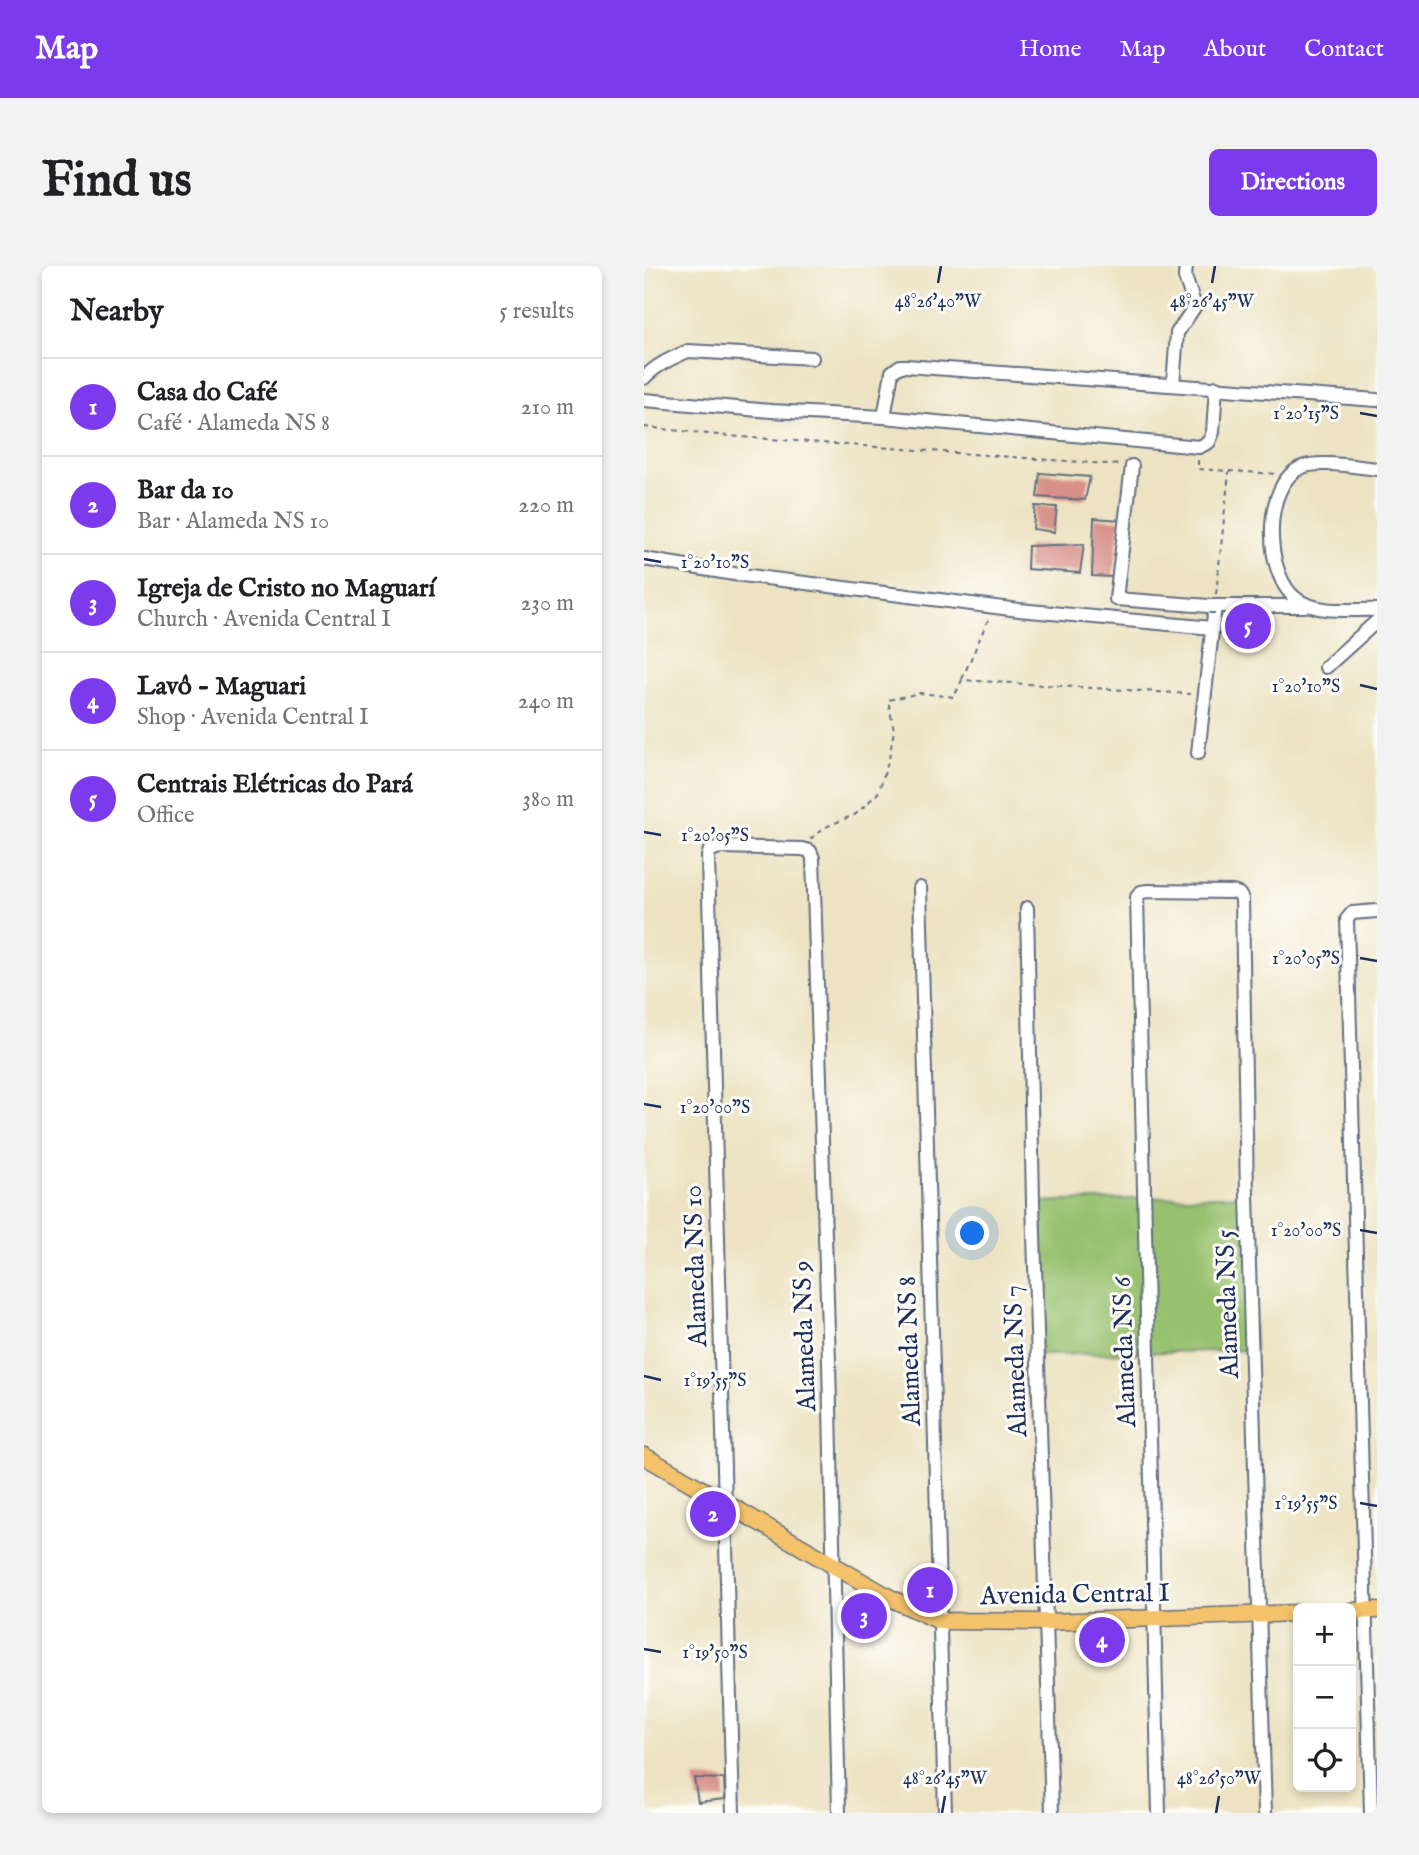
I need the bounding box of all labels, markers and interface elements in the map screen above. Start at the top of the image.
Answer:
text: Map [35,28,98,70]
text: Home [1019,34,1082,65]
text: Map [1120,34,1166,65]
text: About [1204,34,1266,65]
text: Contact [1304,34,1384,65]
button: Directions [1209,149,1377,216]
text: Find us [42,151,192,213]
text: 48°26'40"W [895,291,982,314]
text: 48°26'45"W [1170,291,1255,314]
text: Nearby [70,293,163,331]
text: 5 results [499,297,574,326]
text: Casa do Café [137,376,278,409]
text: 1 [89,393,97,422]
text: 210 m [521,393,574,422]
text: 1°20'15"S [1273,403,1339,426]
text: Café · Alameda NS 8 [137,409,330,438]
text: Bar da 10 [137,474,234,507]
text: 2 [88,491,98,520]
text: 220 m [518,491,574,520]
text: Bar · Alameda NS 10 [137,507,329,536]
text: 1°20'10"S [681,552,749,575]
text: Igreja de Cristo no Maguarí [137,572,436,605]
text: 3 [89,589,97,618]
text: 230 m [521,589,574,618]
pin: 5 [1225,600,1271,652]
text: Church · Avenida Central I [137,605,391,634]
text: Lavô - Maguari [137,670,306,703]
text: 1°20'10"S [1272,676,1340,699]
text: 4 [87,687,99,716]
text: 240 m [518,687,574,716]
text: Shop · Avenida Central I [137,703,369,732]
text: Centrais Elétricas do Pará [137,768,413,801]
text: 5 [89,785,97,814]
text: 380 m [522,785,574,814]
text: Office [137,801,194,830]
text: 1°20'05"S [681,825,749,848]
text: 1°20'05"S [1272,948,1340,971]
text: 1°20'00"S [680,1097,750,1120]
street label: Alameda NS 10 [677,1184,715,1349]
your location [955,1216,989,1250]
text: 1°20'00"S [1271,1220,1341,1243]
street label: Alameda NS 5 [1209,1229,1247,1380]
street label: Alameda NS 9 [786,1260,824,1413]
street label: Alameda NS 8 [891,1275,929,1428]
street label: Alameda NS 6 [1106,1275,1144,1429]
street label: Alameda NS 7 [997,1284,1035,1439]
text: 1°19'55"S [683,1370,747,1393]
pin: 2 [690,1488,736,1540]
text: 1°19'55"S [1274,1493,1338,1516]
pin: 1 [907,1564,953,1616]
street label: Avenida Central I [979,1577,1170,1613]
pin: 3 [841,1590,887,1642]
map controls [1293,1603,1356,1792]
button: + [1293,1603,1356,1666]
pin: 4 [1079,1614,1125,1666]
text: 1°19'50"S [682,1642,748,1665]
button: − [1293,1666,1356,1729]
button: locate [1293,1729,1356,1792]
text: 48°26'45"W [903,1768,988,1791]
text: 48°26'50"W [1177,1768,1262,1791]

